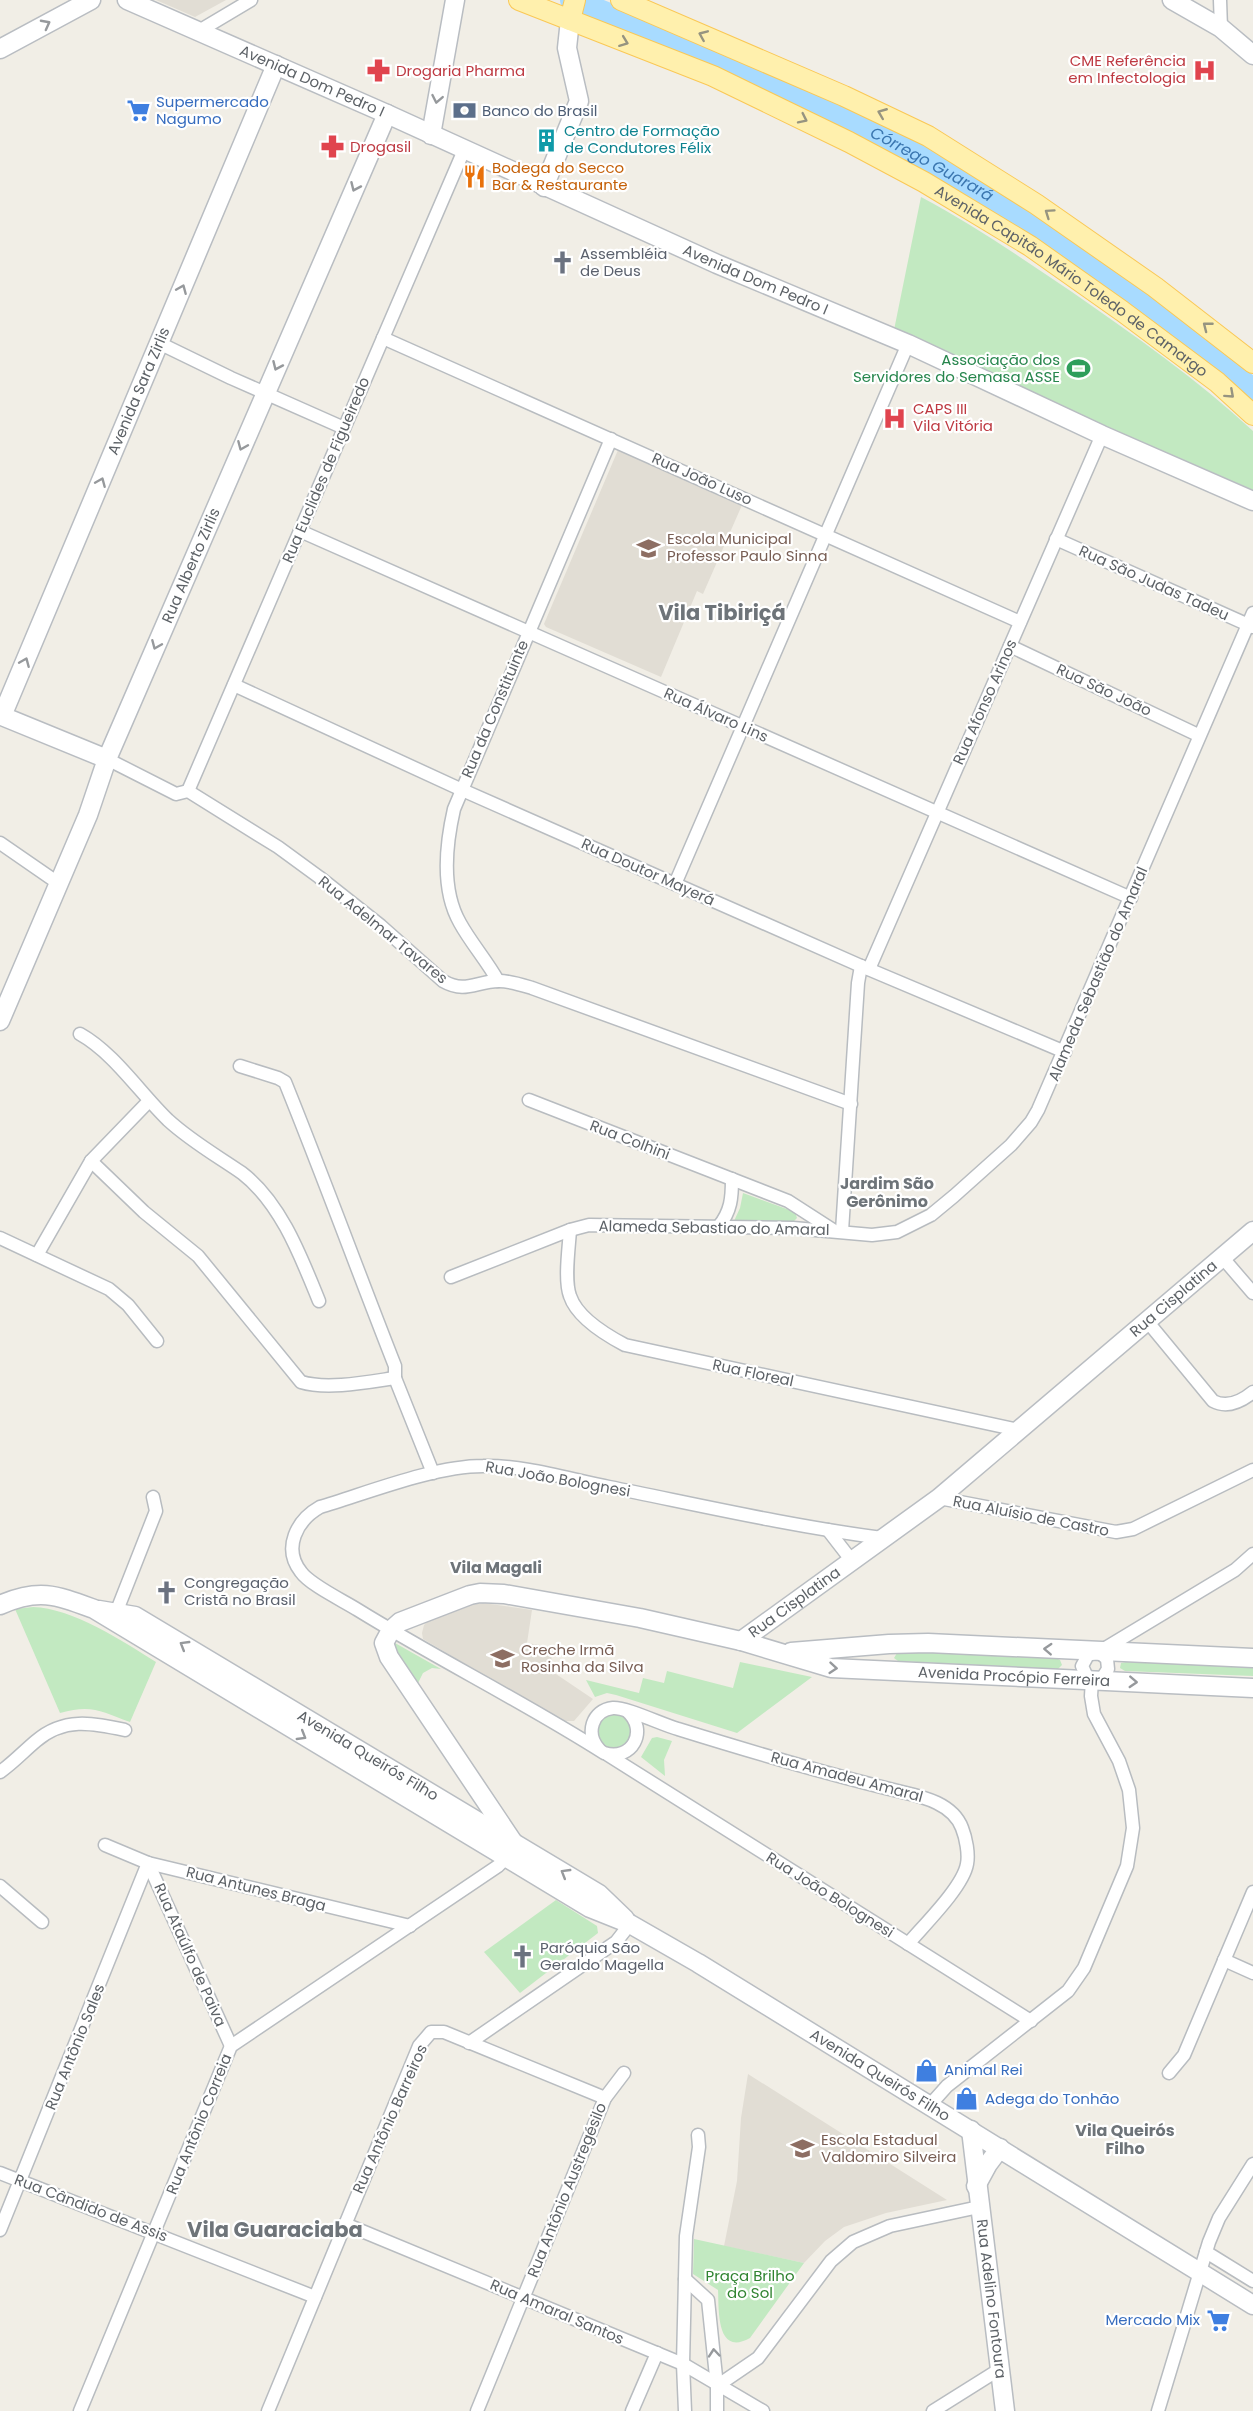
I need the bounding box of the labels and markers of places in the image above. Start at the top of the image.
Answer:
place label: CME Referência em Infectologia [1068,50,1186,88]
hospital icon: CME Referência em Infectologia [1191,57,1217,83]
pharmacy icon: Drogaria Pharma [365,58,391,84]
place label: Drogaria Pharma [396,60,525,81]
place label: Supermercado Nagumo [156,91,269,129]
supermarket icon: Supermercado Nagumo [125,98,151,124]
bank icon: Banco do Brasil [451,98,477,124]
place label: Banco do Brasil [482,100,598,121]
place label: Centro de Formação de Condutores Félix [564,120,720,158]
building icon: Centro de Formação de Condutores Félix [533,127,559,153]
pharmacy icon: Drogasil [319,134,345,160]
place label: Drogasil [350,136,411,157]
place label: Bodega do Secco Bar & Restaurante [492,157,628,195]
restaurant icon: Bodega do Secco Bar & Restaurante [461,164,487,190]
place label: Assembléia de Deus [580,243,667,281]
church icon: Assembléia de Deus [549,250,575,276]
place label: Associação dos Servidores do Semasa ASSE [853,349,1060,387]
sports icon: Associação dos Servidores do Semasa ASSE [1065,356,1091,382]
place label: CAPS III Vila Vitória [913,398,993,436]
hospital icon: CAPS III Vila Vitória [882,405,908,431]
place label: Escola Municipal Professor Paulo Sinna [667,528,828,566]
school or university icon: Escola Municipal Professor Paulo Sinna [636,535,662,561]
place label: Congregação Cristã no Brasil [184,1572,296,1610]
church icon: Congregação Cristã no Brasil [153,1579,179,1605]
place label: Creche Irmã Rosinha da Silva [521,1639,644,1677]
school or university icon: Creche Irmã Rosinha da Silva [490,1646,516,1672]
place label: Paróquia São Geraldo Magella [540,1937,664,1975]
church icon: Paróquia São Geraldo Magella [509,1944,535,1970]
shop icon: Animal Rei [913,2057,939,2083]
place label: Animal Rei [944,2059,1023,2080]
shop icon: Adega do Tonhão [954,2086,980,2112]
place label: Adega do Tonhão [985,2088,1119,2109]
place label: Escola Estadual Valdomiro Silveira [821,2129,956,2167]
school or university icon: Escola Estadual Valdomiro Silveira [790,2136,816,2162]
supermarket icon: Mercado Mix [1205,2307,1231,2333]
place label: Mercado Mix [1105,2309,1200,2330]

